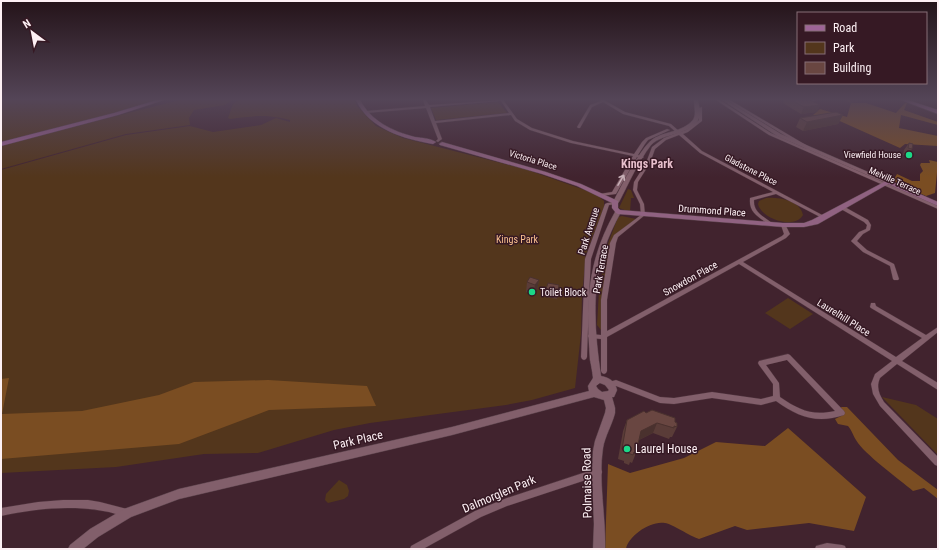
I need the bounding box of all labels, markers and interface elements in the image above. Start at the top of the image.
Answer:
north arrow [12,12,52,52]
legend [797,12,927,84]
text: N [21,17,33,31]
text: Road [833,21,857,35]
text: Park [833,41,855,55]
text: Building [833,61,871,75]
street label: Victoria Place [508,148,558,172]
place label: Viewfield House [844,150,901,160]
marker: Viewfield House [904,150,914,160]
street label: Gladstone Place [723,152,779,188]
district label: Kings Park [621,157,673,171]
street label: Melville Terrace [868,165,922,197]
one-way arrow [618,174,626,186]
street label: Drummond Place [678,203,746,218]
street label: Park Avenue [576,206,601,256]
park label: Kings Park [496,234,539,245]
street label: Park Terrace [591,244,610,294]
street label: Snowdon Place [661,259,720,298]
marker: Toilet Block [527,287,537,297]
place label: Toilet Block [540,287,587,298]
street label: Laurelhill Place [815,297,872,338]
street label: Park Place [332,427,385,452]
place label: Laurel House [635,442,698,456]
marker: Laurel House [622,444,632,454]
street label: Polmaise Road [579,447,595,519]
street label: Dalmorglen Park [460,472,538,516]

